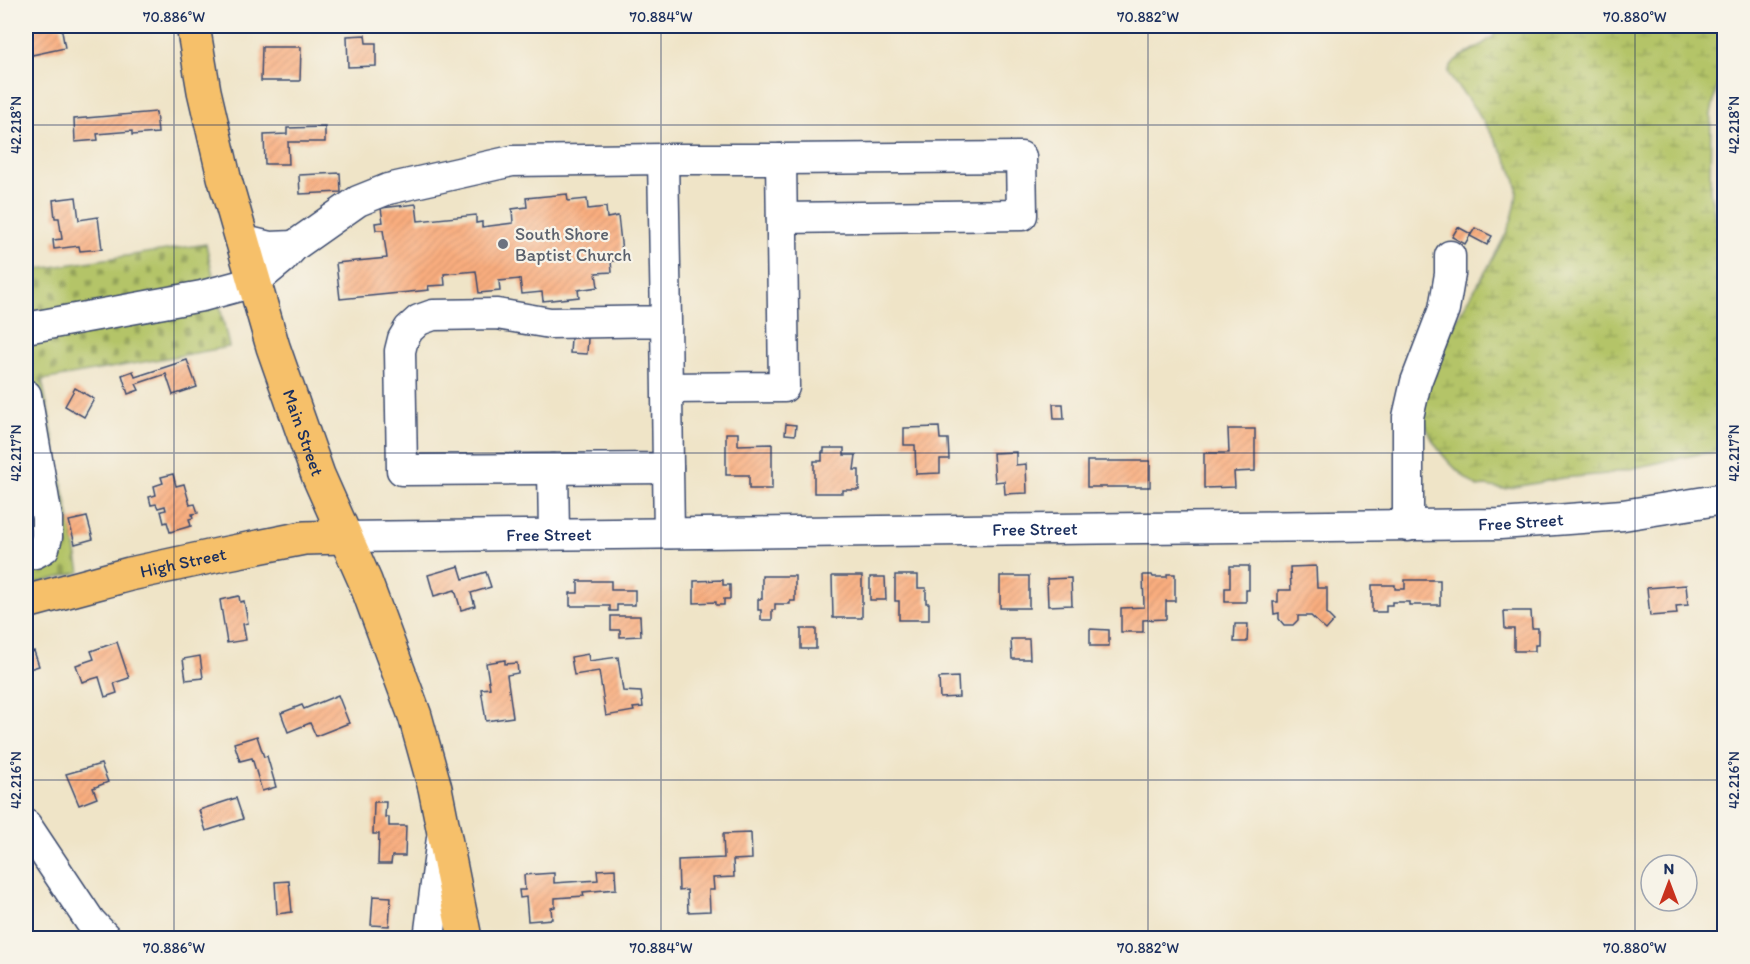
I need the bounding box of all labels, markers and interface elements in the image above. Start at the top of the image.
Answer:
text: 70.886°W [143,8,205,26]
text: 70.884°W [629,8,693,26]
text: 70.882°W [1117,8,1179,26]
text: 70.880°W [1603,8,1667,26]
text: 42.218°N [7,96,25,154]
text: 42.218°N [1725,96,1743,154]
place label: South Shore Baptist Church [515,223,631,266]
marker: South Shore Baptist Church [496,237,510,251]
street label: Main Street [278,386,329,479]
text: 42.217°N [7,424,25,482]
text: 42.217°N [1725,424,1743,482]
street label: Free Street [1478,508,1565,535]
street label: Free Street [992,518,1078,541]
street label: Free Street [506,523,592,546]
street label: High Street [138,543,228,583]
text: 42.216°N [7,751,25,809]
text: 42.216°N [1725,751,1743,809]
north arrow [1639,853,1699,913]
text: N [1664,859,1674,878]
text: 70.886°W [143,939,205,957]
text: 70.884°W [629,939,693,957]
text: 70.882°W [1117,939,1179,957]
text: 70.880°W [1603,939,1667,957]

